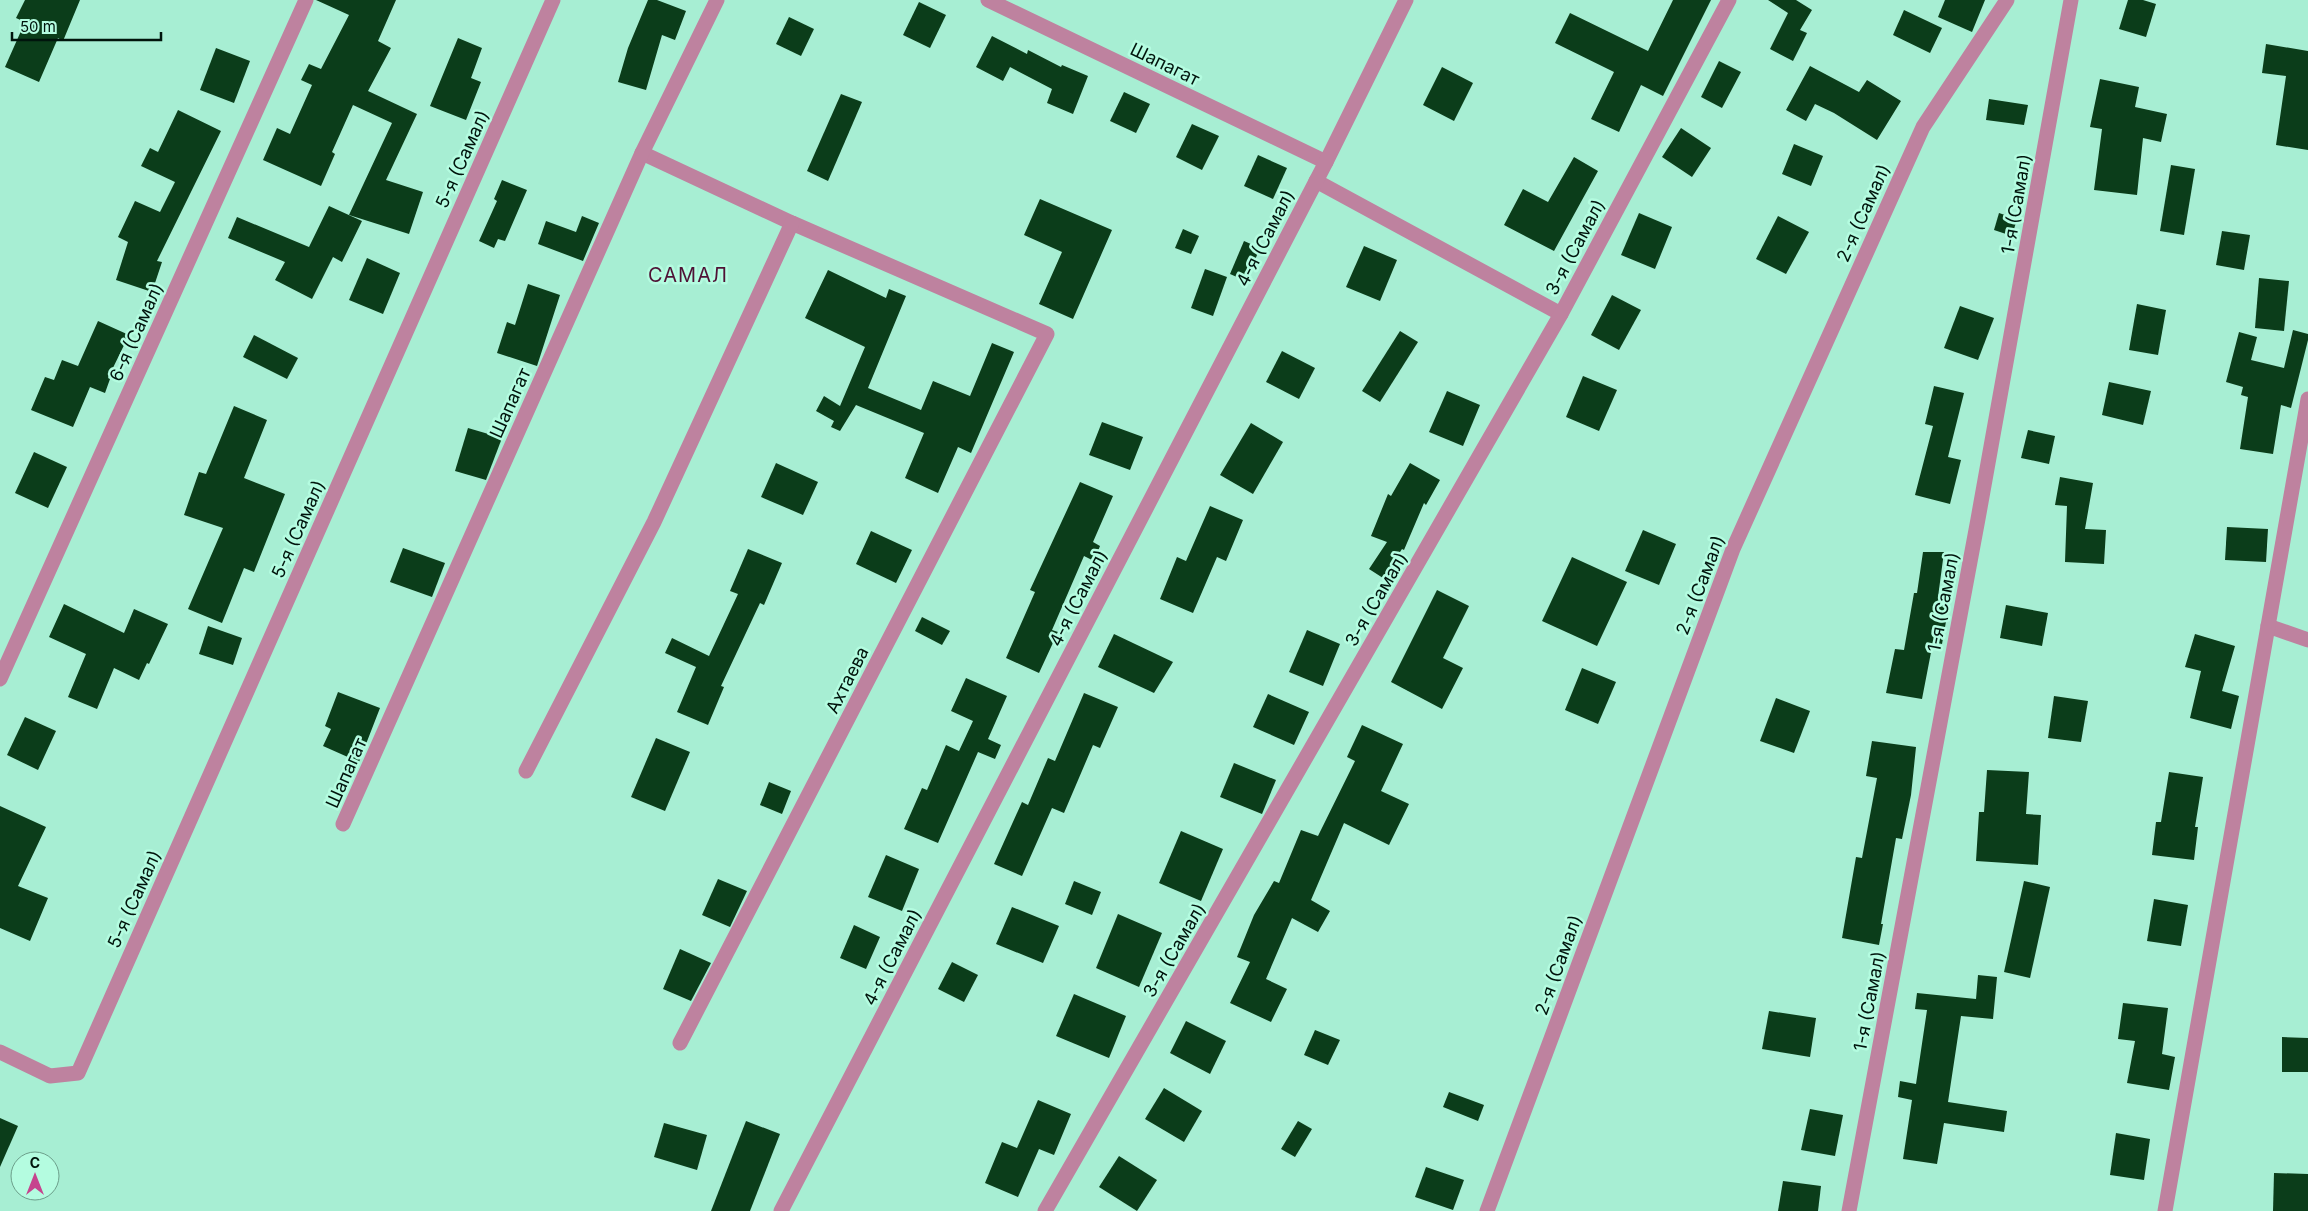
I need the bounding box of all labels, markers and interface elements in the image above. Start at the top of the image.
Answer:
scale bar [12,10,161,42]
text: 50 m [20,17,56,36]
street label: Шапагат [1127,38,1204,90]
street label: 5-я (Самал) [431,107,493,211]
street label: 1-я (Самал) [1997,152,2035,256]
street label: 2-я (Самал) [1832,161,1894,265]
street label: 4-я (Самал) [1232,186,1298,290]
street label: 3-я (Самал) [1541,196,1609,298]
district label: САМАЛ [648,263,728,287]
street label: 6-я (Самал) [105,280,167,384]
street label: Шапагат [485,364,535,441]
street label: 5-я (Самал) [267,477,329,581]
street label: 2-я (Самал) [1671,532,1729,638]
street label: 4-я (Самал) [1045,546,1111,650]
street label: 3-я (Самал) [1341,548,1411,650]
street label: 1-я (Самал) [1923,550,1963,654]
street label: Ахтаева [821,643,873,717]
street label: Шапагат [321,734,371,811]
street label: 5-я (Самал) [103,847,165,951]
street label: 3-я (Самал) [1139,899,1209,1001]
street label: 4-я (Самал) [859,905,925,1009]
street label: 2-я (Самал) [1530,912,1586,1018]
street label: 1-я (Самал) [1849,949,1889,1053]
north arrow [10,1151,60,1201]
text: С [30,1154,40,1171]

